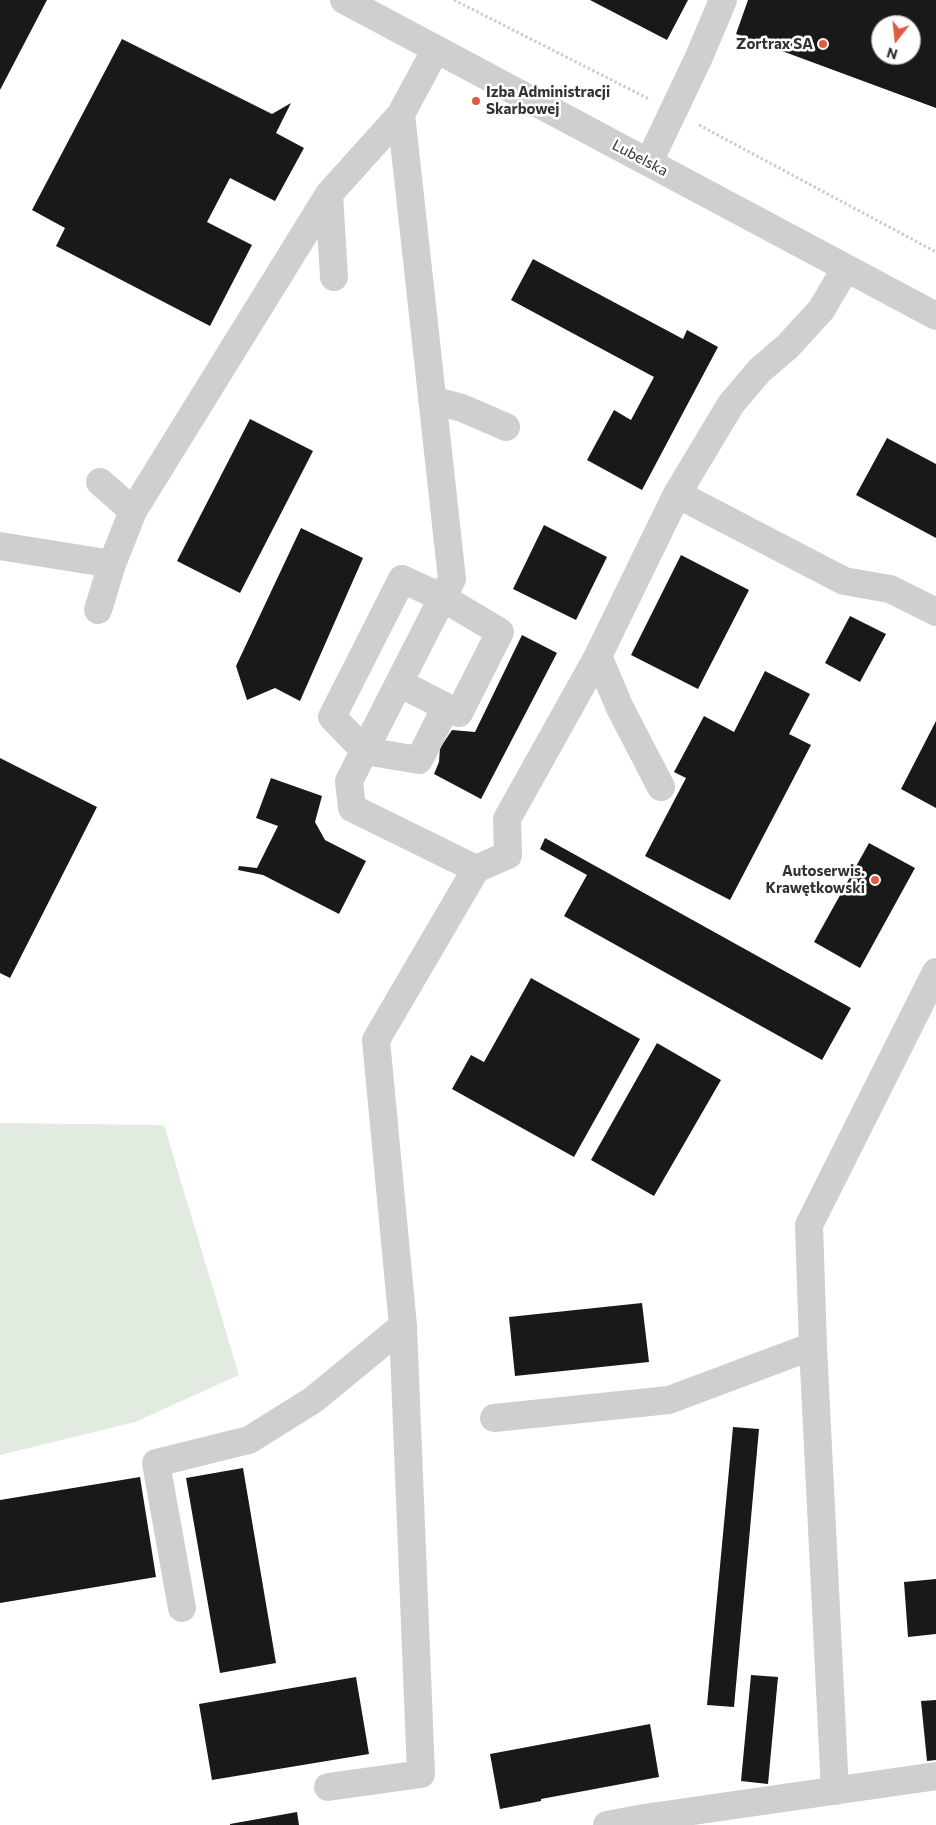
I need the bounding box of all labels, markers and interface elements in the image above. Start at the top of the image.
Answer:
north arrow [871,15,921,65]
place label: Zortrax SA [736,35,813,53]
marker: Zortrax SA [817,38,829,50]
text: N [885,44,899,64]
place label: Izba Administracji Skarbowej [486,83,610,118]
marker: Izba Administracji Skarbowej [470,95,482,107]
street label: Lubelska [609,136,671,180]
place label: Autoserwis. Krawętkowski [765,862,865,897]
marker: Autoserwis. Krawętkowski [869,874,881,886]

